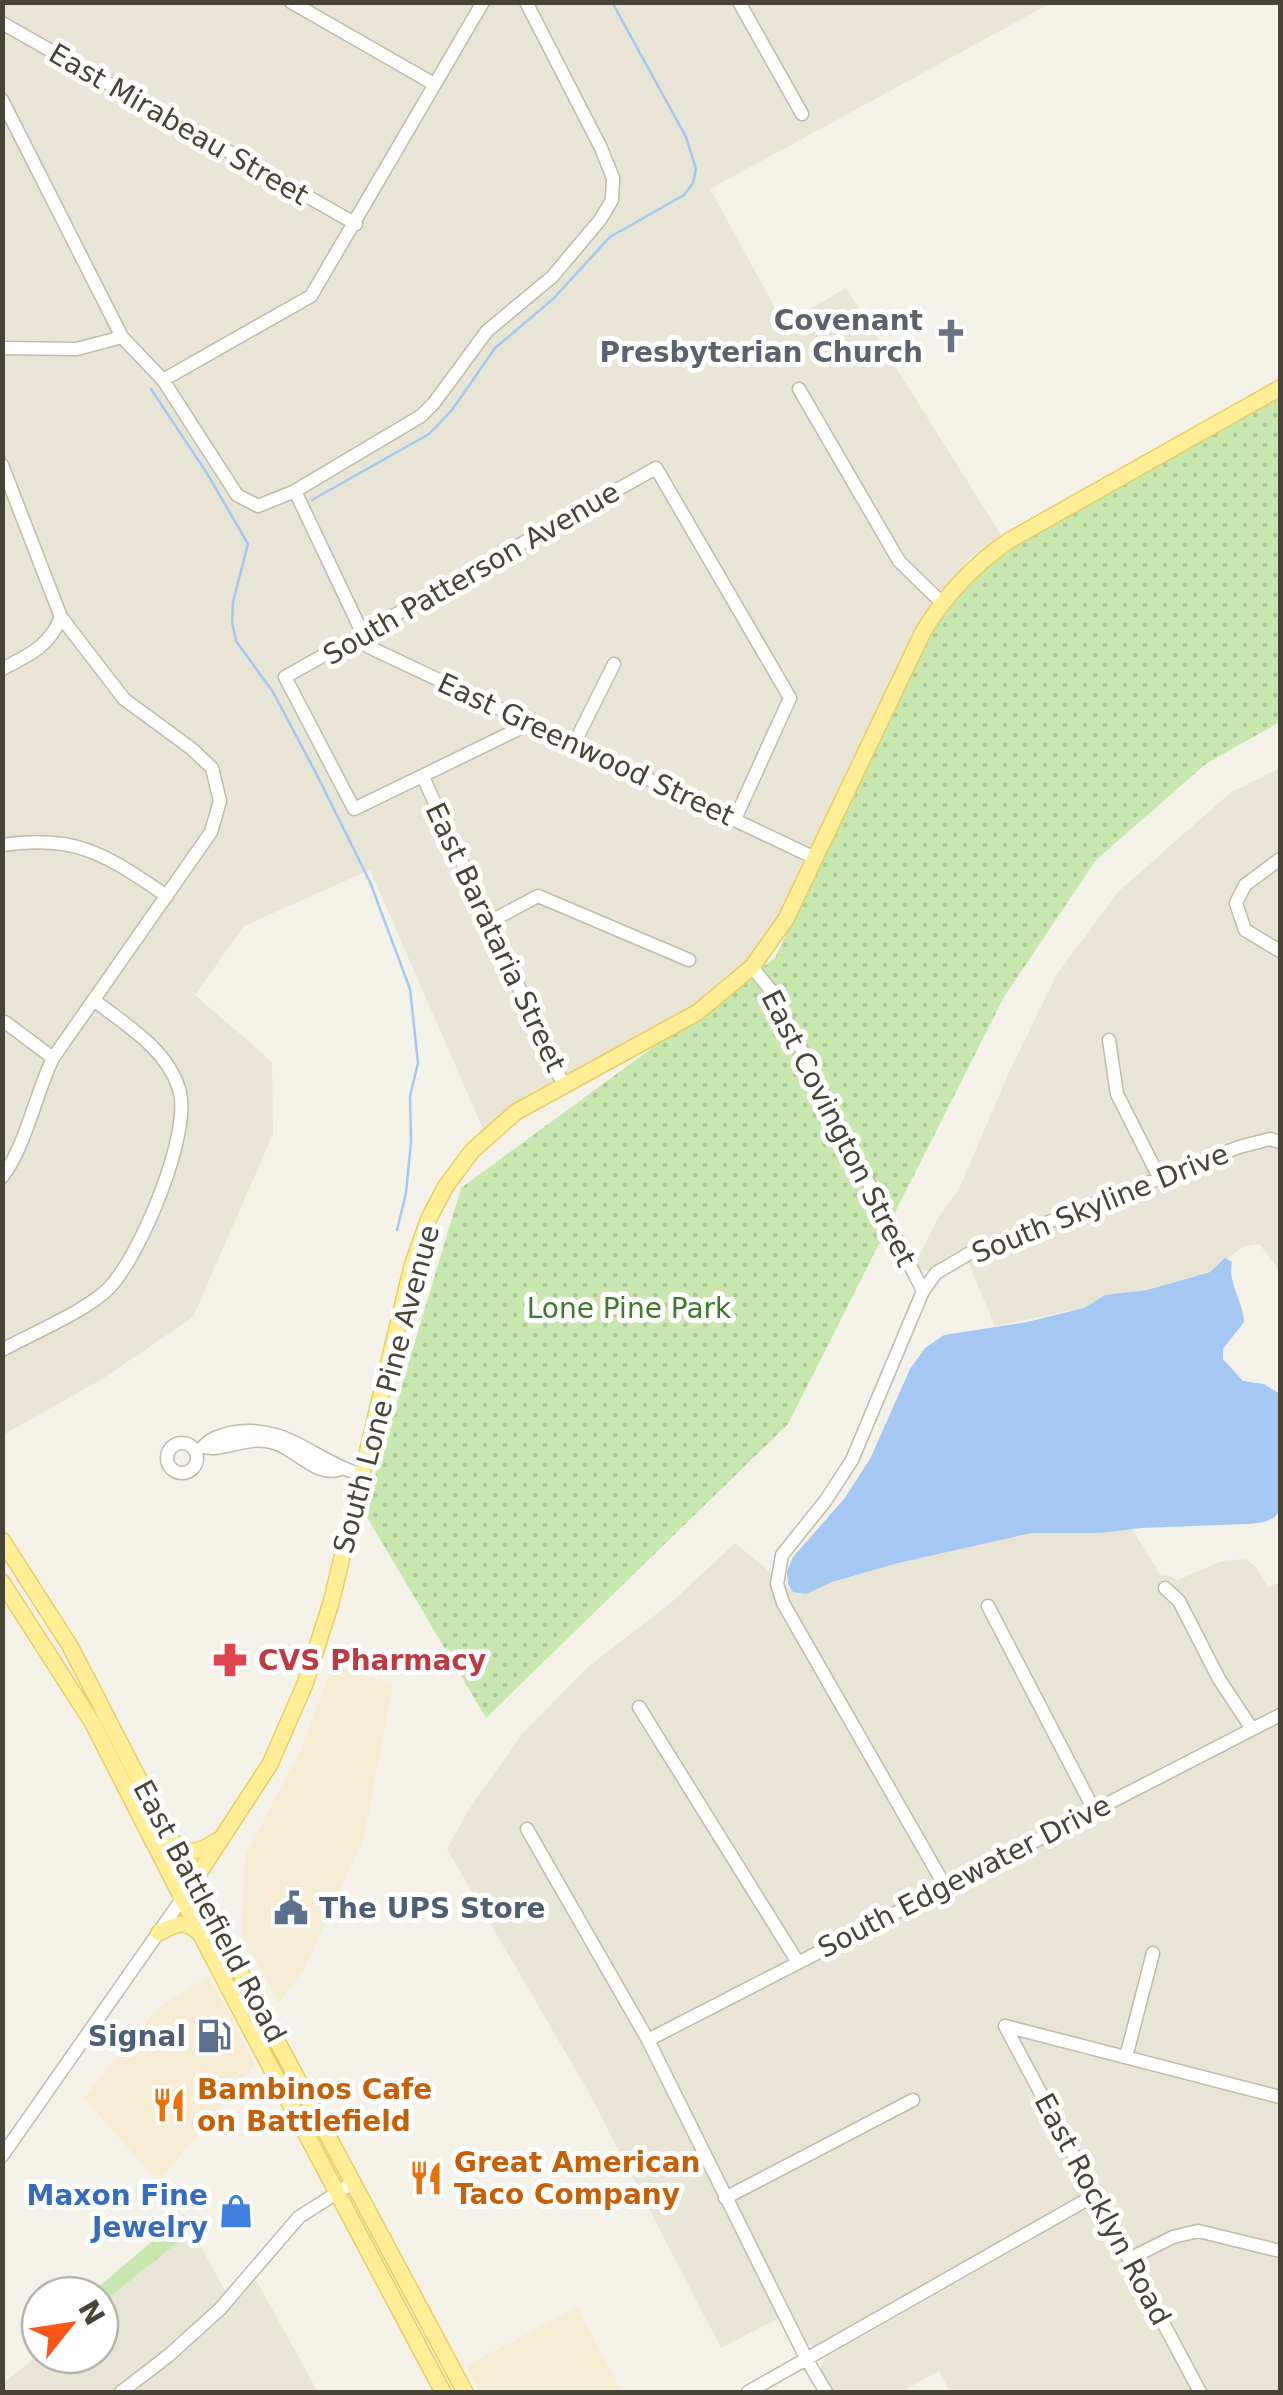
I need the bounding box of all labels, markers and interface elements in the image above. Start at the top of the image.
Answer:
street label: East Mirabeau Street [43,37,314,212]
place label: Covenant Presbyterian Church [600,304,923,369]
church icon: Covenant Presbyterian Church [932,317,970,355]
street label: South Patterson Avenue [317,475,625,672]
street label: East Greenwood Street [432,666,739,833]
street label: East Barataria Street [419,797,572,1077]
street label: East Covington Street [754,985,923,1272]
street label: South Skyline Drive [967,1137,1233,1270]
street label: South Lone Pine Avenue [327,1221,446,1557]
park label: Lone Pine Park [527,1292,732,1325]
pharmacy icon: CVS Pharmacy [211,1641,249,1679]
place label: CVS Pharmacy [258,1644,486,1677]
street label: East Battlefield Road [126,1774,293,2048]
street label: South Edgewater Drive [812,1788,1116,1965]
public building icon: The UPS Store [272,1889,310,1927]
place label: The UPS Store [319,1892,546,1925]
fuel station icon: Signal [195,2017,233,2055]
place label: Signal [88,2020,186,2053]
place label: Bambinos Cafe on Battlefield [197,2073,432,2138]
restaurant icon: Bambinos Cafe on Battlefield [150,2086,188,2124]
street label: East Rocklyn Road [1028,2088,1178,2331]
place label: Great American Taco Company [454,2146,700,2211]
restaurant icon: Great American Taco Company [407,2159,445,2197]
place label: Maxon Fine Jewelry [27,2179,208,2244]
shop icon: Maxon Fine Jewelry [217,2192,255,2230]
north arrow [20,2275,120,2375]
text: N [71,2294,111,2331]

